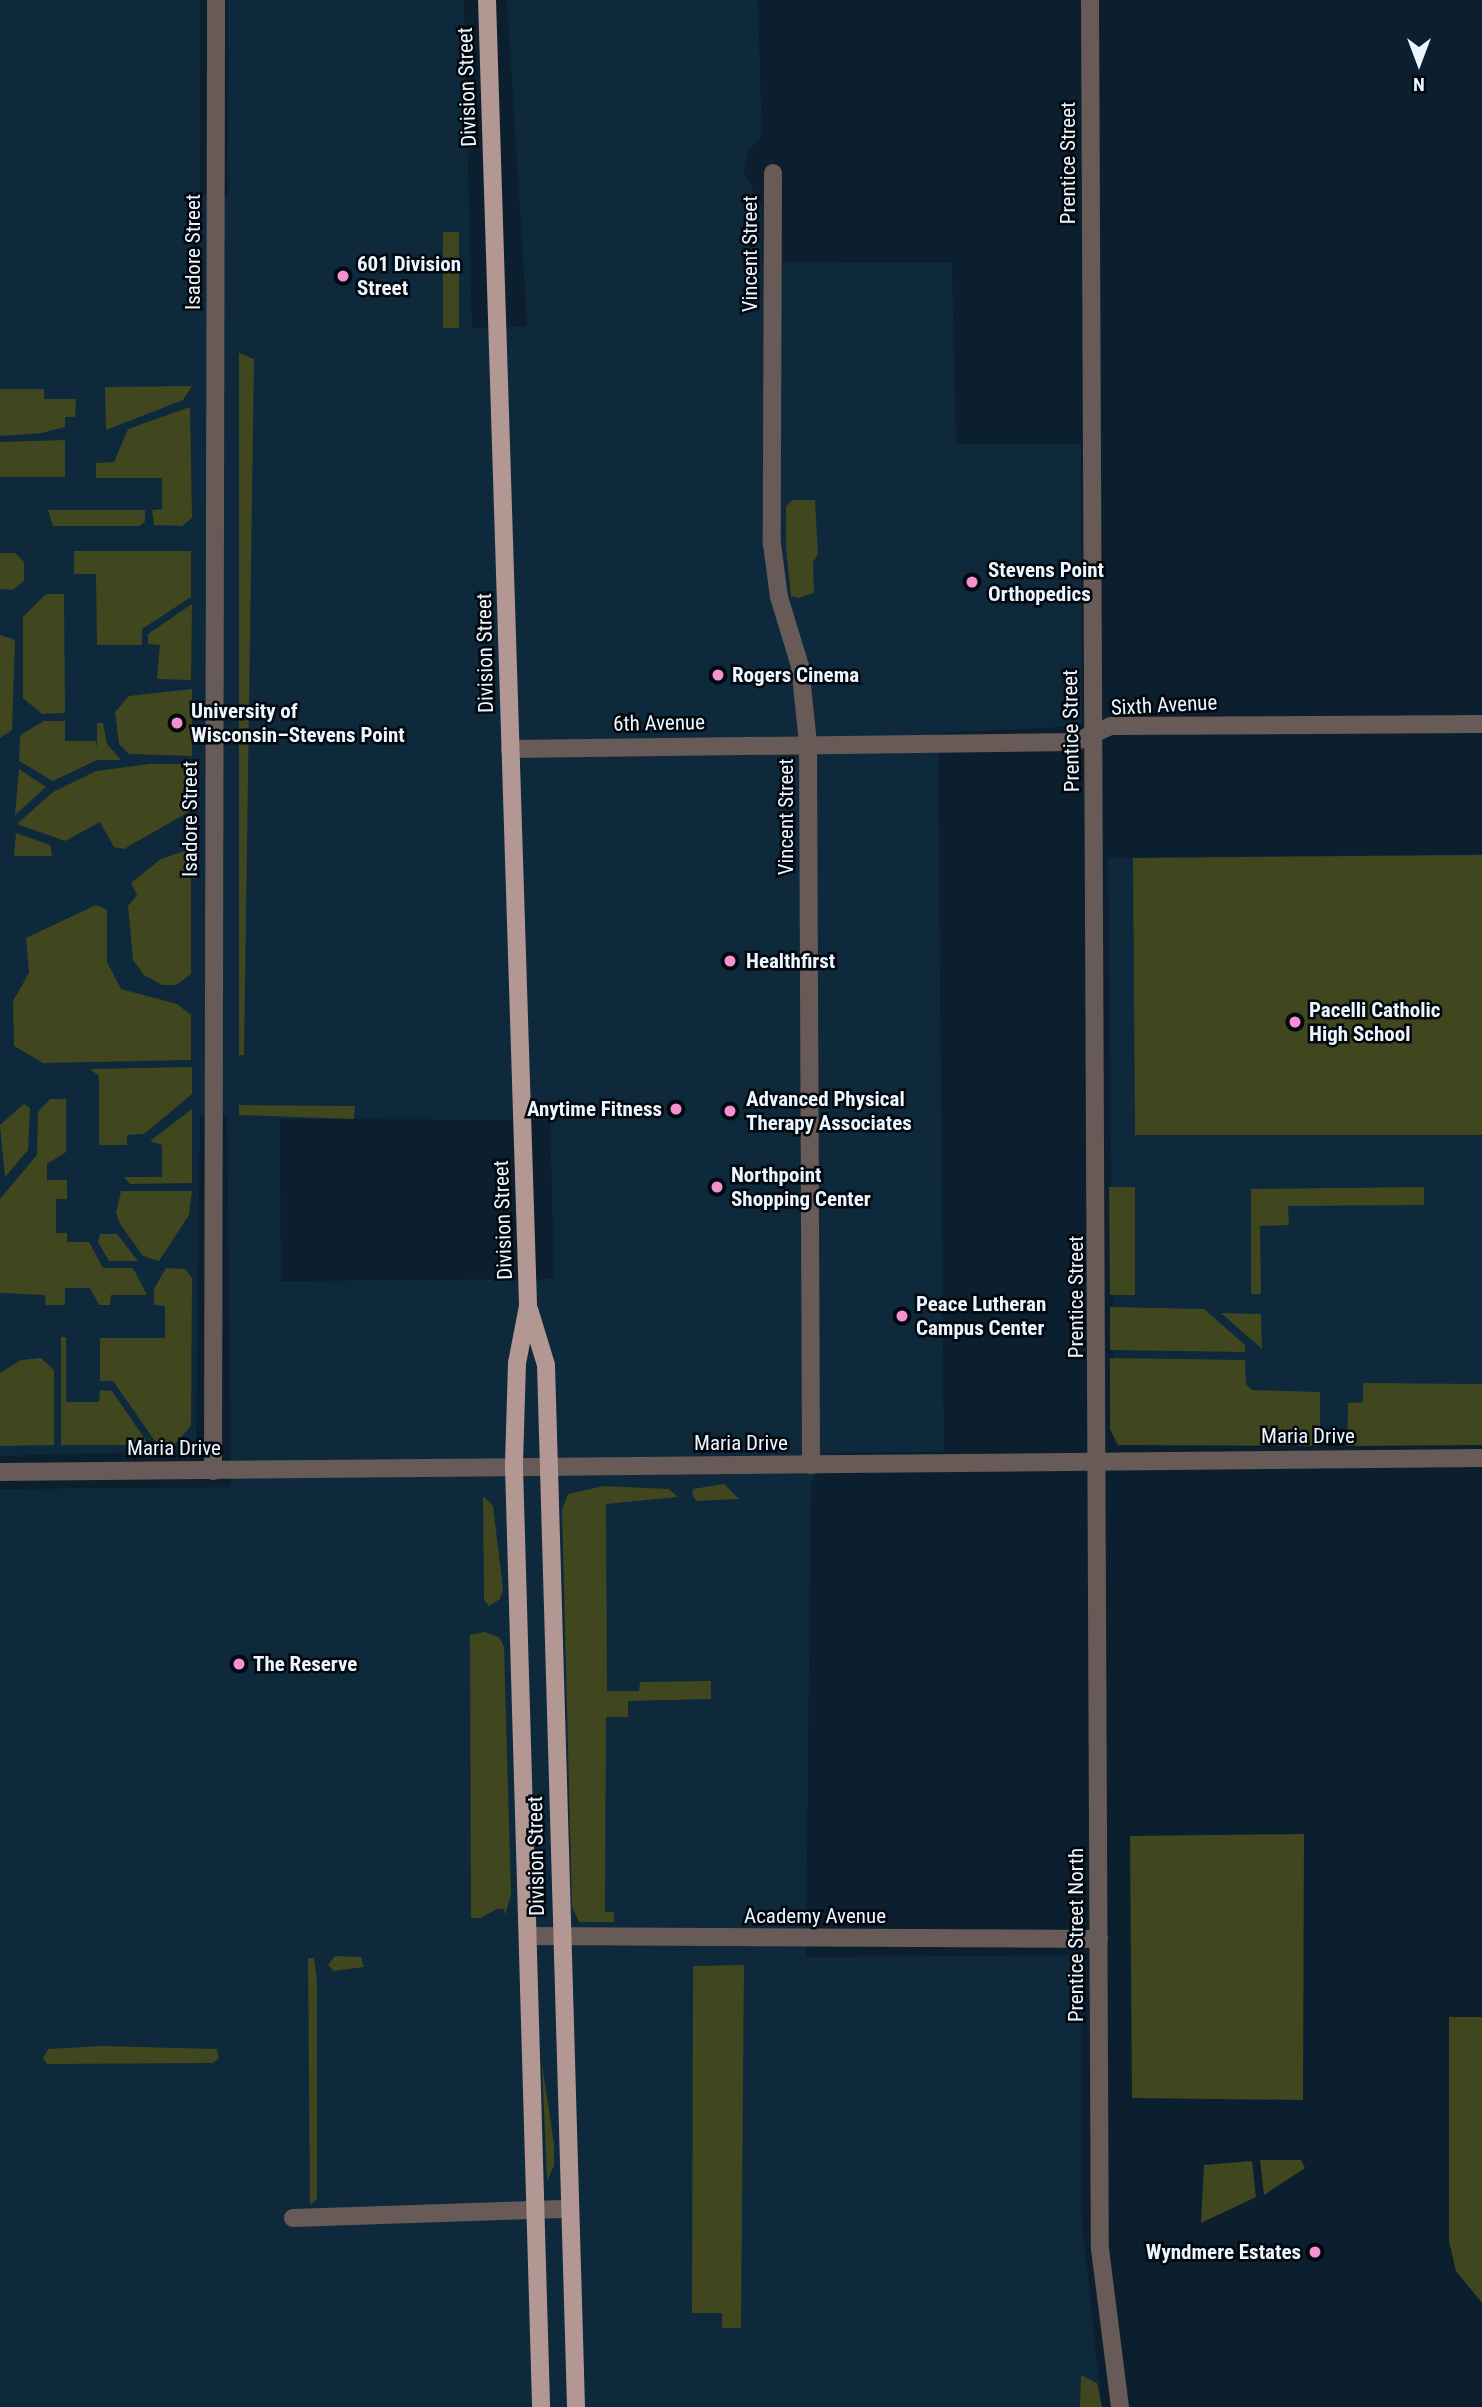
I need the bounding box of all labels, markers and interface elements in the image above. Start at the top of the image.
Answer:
street label: Division Street [452,27,482,147]
north arrow [1384,28,1454,98]
text: N [1413,73,1425,96]
street label: Prentice Street [1055,102,1081,224]
street label: Isadore Street [180,194,206,310]
street label: Vincent Street [737,196,763,312]
place label: 601 Division Street [357,251,461,301]
marker: 601 Division Street [335,268,351,284]
place label: Stevens Point Orthopedics [988,557,1104,607]
marker: Stevens Point Orthopedics [962,572,982,592]
street label: Division Street [471,593,499,713]
place label: Rogers Cinema [732,662,859,688]
marker: Rogers Cinema [710,667,726,683]
street label: Prentice Street [1057,670,1085,792]
street label: Sixth Avenue [1110,690,1218,720]
place label: University of Wisconsin–Stevens Point [191,698,405,748]
street label: 6th Avenue [613,710,705,736]
marker: University of Wisconsin–Stevens Point [169,715,185,731]
street label: Vincent Street [773,759,799,875]
street label: Isadore Street [177,761,203,877]
place label: Healthfirst [746,948,835,974]
marker: Healthfirst [720,951,740,971]
place label: Pacelli Catholic High School [1309,997,1440,1047]
marker: Pacelli Catholic High School [1287,1014,1303,1030]
place label: Advanced Physical Therapy Associates [746,1086,912,1136]
place label: Anytime Fitness [527,1096,662,1122]
marker: Anytime Fitness [668,1101,684,1117]
marker: Advanced Physical Therapy Associates [720,1101,740,1121]
street label: Division Street [488,1160,518,1280]
place label: Northpoint Shopping Center [731,1162,871,1212]
marker: Northpoint Shopping Center [709,1179,725,1195]
street label: Prentice Street [1063,1236,1089,1358]
place label: Peace Lutheran Campus Center [916,1291,1046,1341]
marker: Peace Lutheran Campus Center [894,1308,910,1324]
street label: Maria Drive [1261,1423,1355,1449]
street label: Maria Drive [694,1430,788,1456]
street label: Maria Drive [127,1435,221,1461]
place label: The Reserve [253,1651,357,1677]
marker: The Reserve [231,1656,247,1672]
street label: Division Street [522,1796,550,1916]
street label: Prentice Street North [1063,1848,1089,2022]
street label: Academy Avenue [744,1903,886,1929]
place label: Wyndmere Estates [1146,2239,1301,2265]
marker: Wyndmere Estates [1307,2244,1323,2260]

